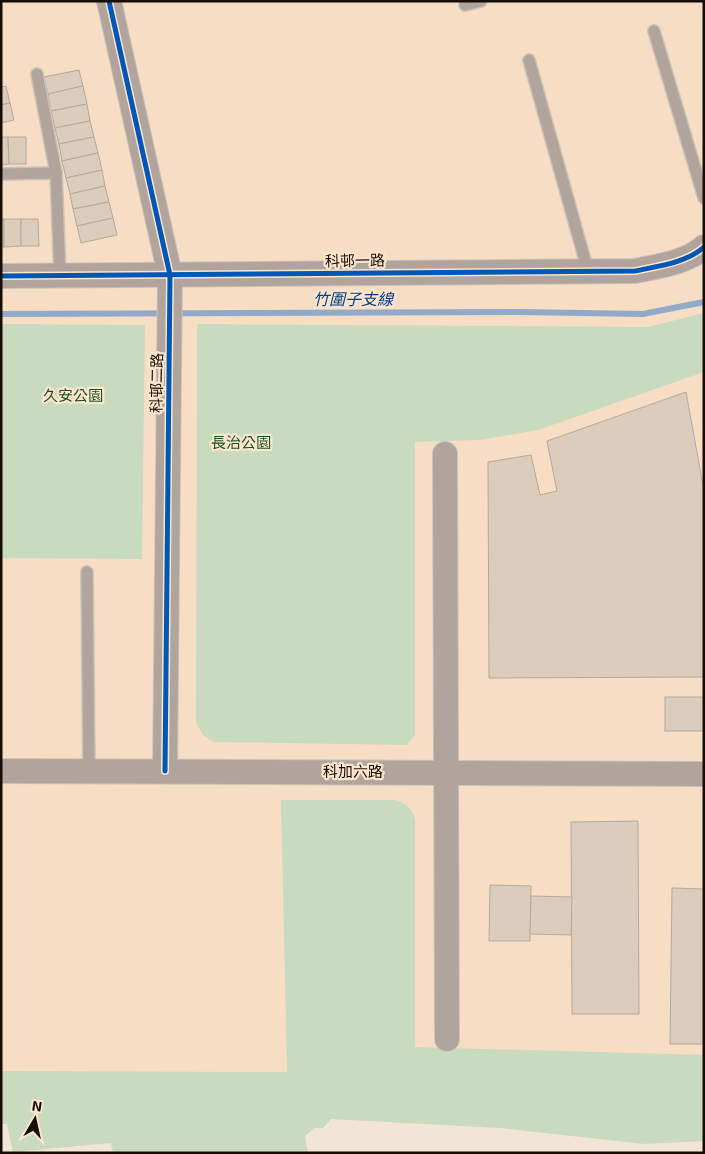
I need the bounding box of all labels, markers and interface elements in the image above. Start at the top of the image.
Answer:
street label: 科邨一路 [325,250,385,270]
water label: 竹圍子支線 [313,289,395,308]
street label: 科邨二路 [146,353,166,413]
park label: 久安公園 [43,386,103,404]
park label: 長治公園 [211,433,271,451]
street label: 科加六路 [323,762,383,780]
north arrow [10,1094,60,1144]
text: N [31,1096,43,1115]

